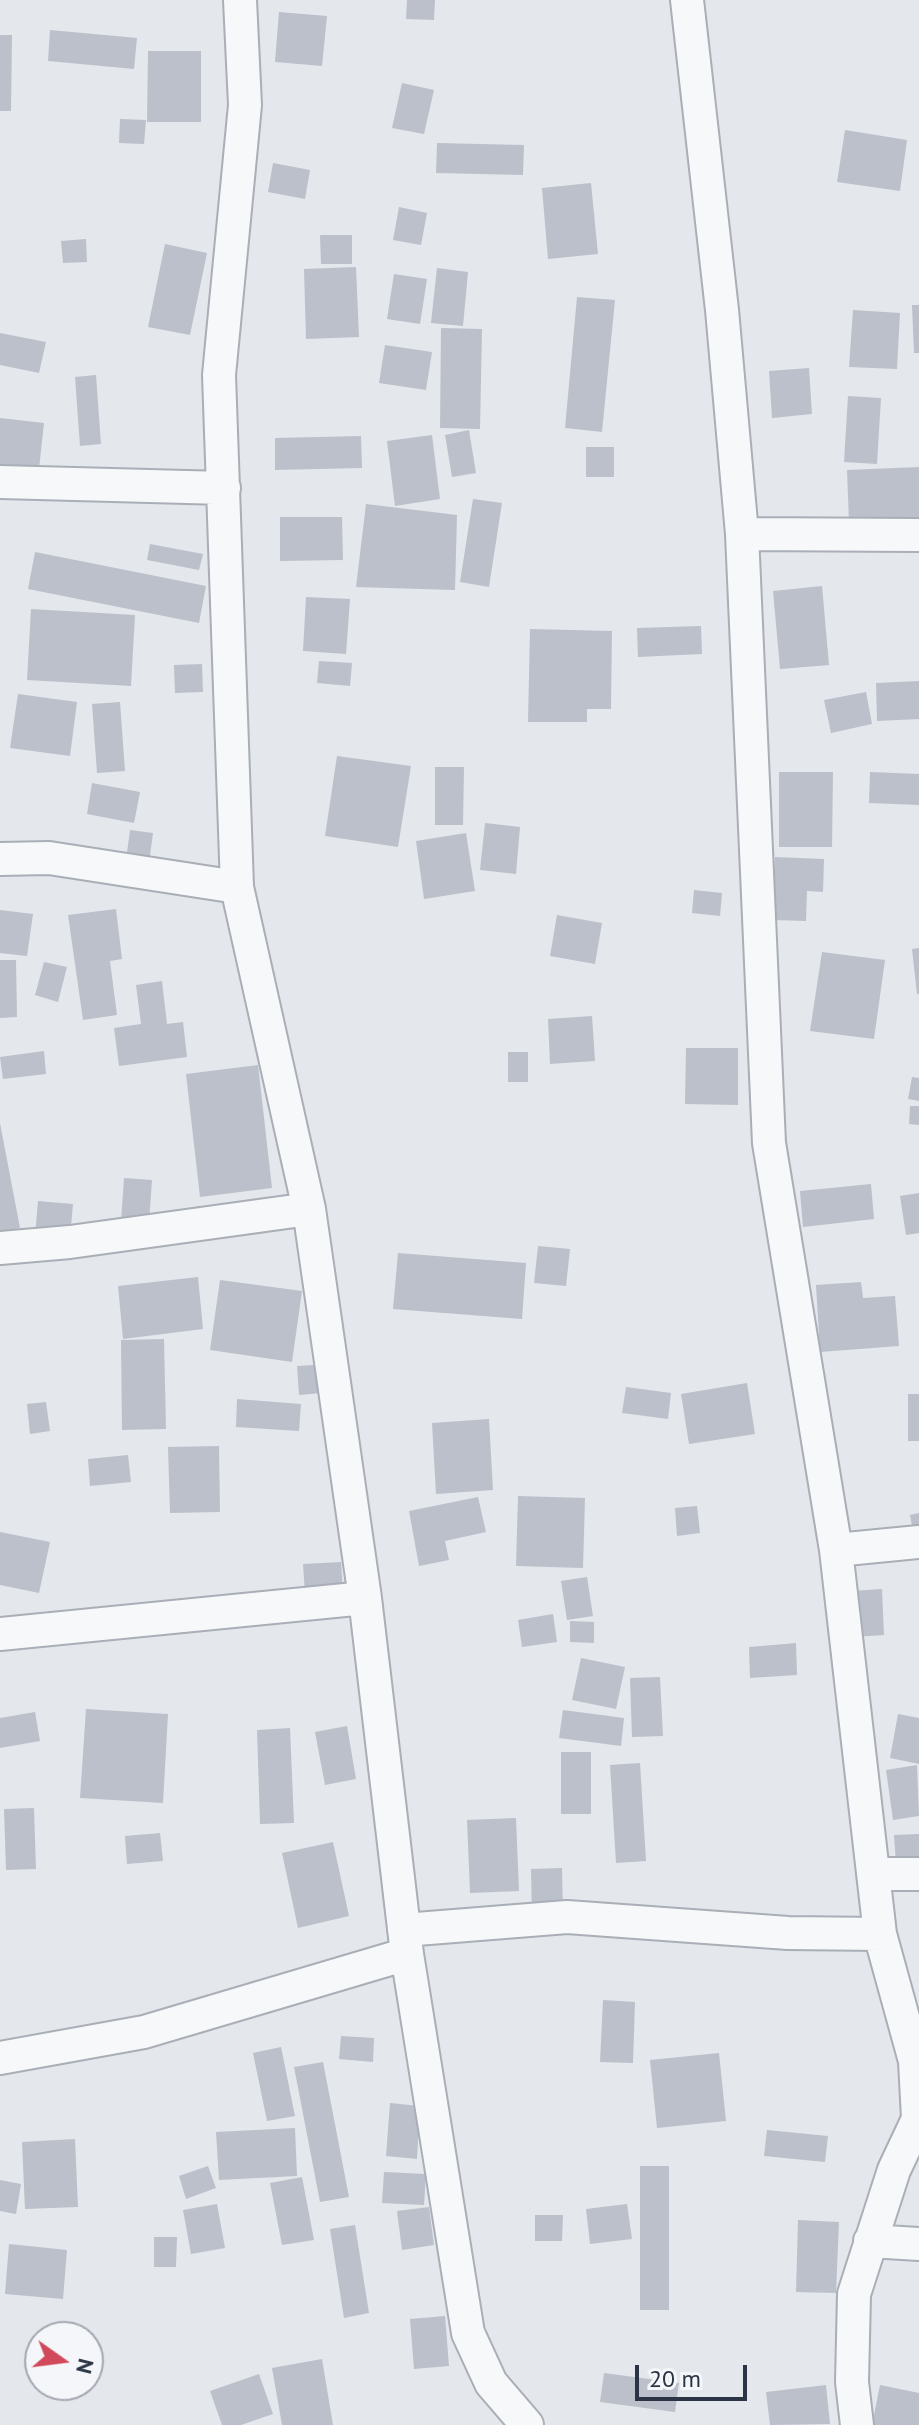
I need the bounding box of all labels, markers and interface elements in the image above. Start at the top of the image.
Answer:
north arrow [24,2321,104,2401]
scale bar [639,2349,751,2399]
text: N [70,2356,101,2377]
text: 20 m [649,2363,701,2394]

